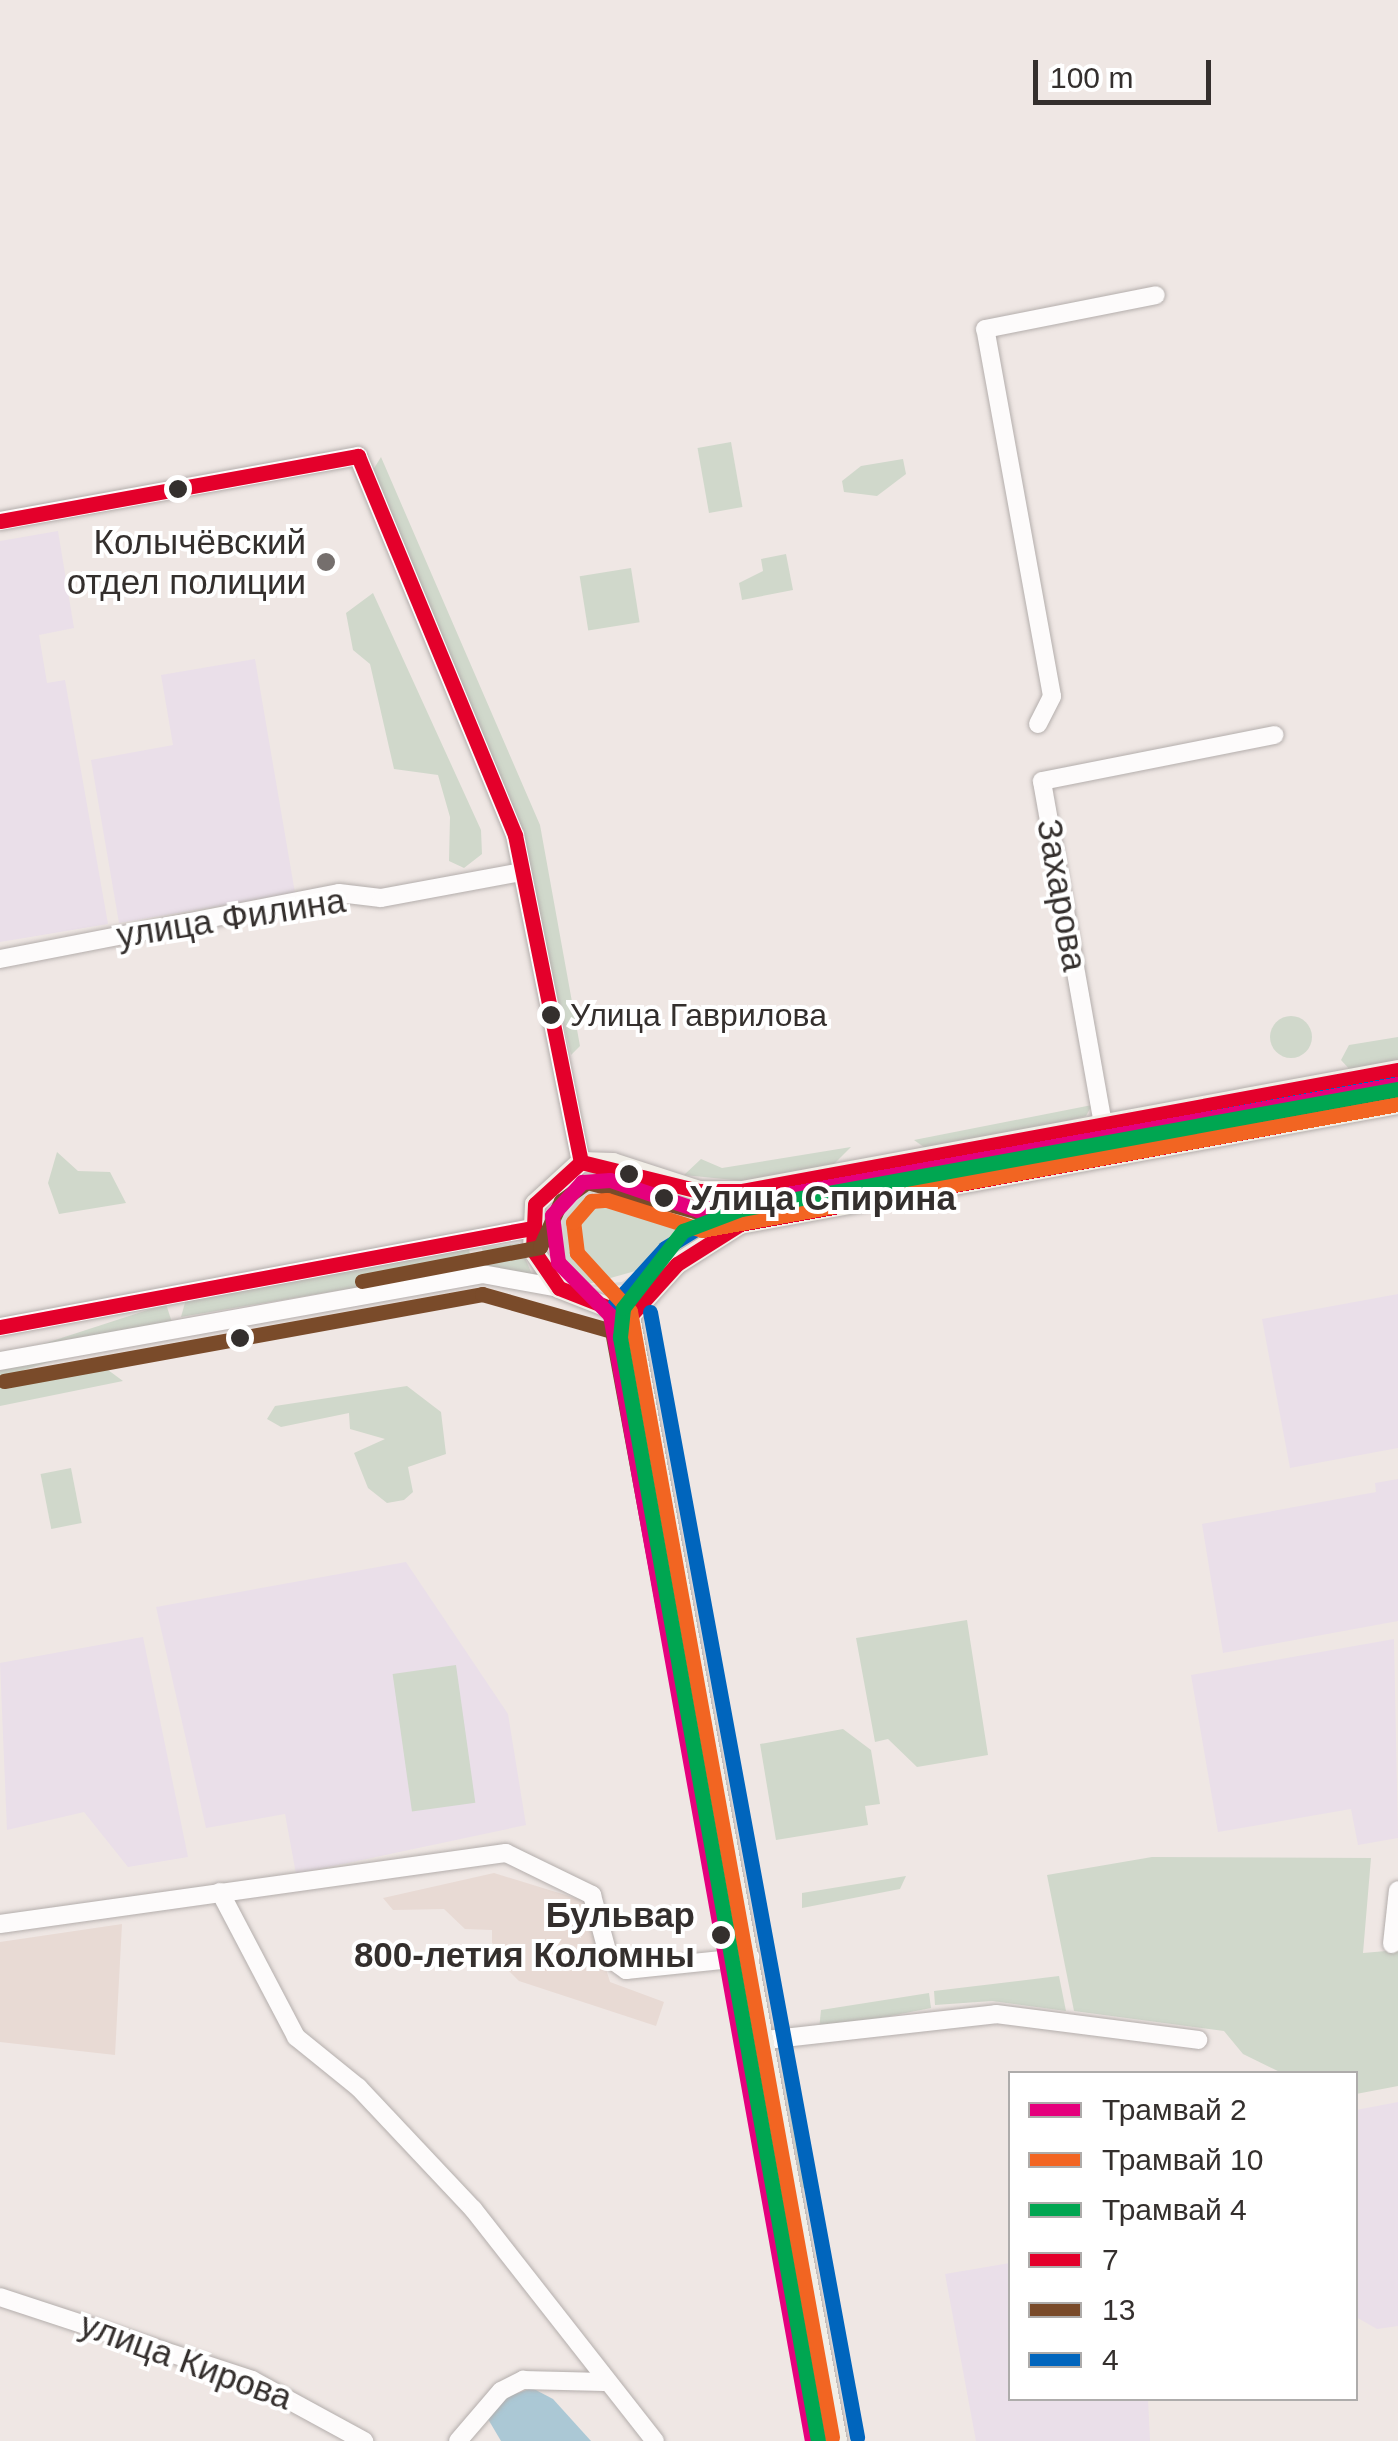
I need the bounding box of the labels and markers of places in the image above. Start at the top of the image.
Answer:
unlabelled marker [168,479,188,499]
place label: Колычёвский отдел полиции [67,521,306,603]
marker: Колычёвский отдел полиции [315,551,337,573]
place label: Улица Гаврилова [570,996,827,1034]
marker: Улица Гаврилова [541,1005,561,1025]
unlabelled marker [619,1164,639,1184]
place label: Улица Спирина [690,1177,956,1219]
marker: Улица Спирина [647,1181,681,1215]
unlabelled marker [230,1328,250,1348]
place label: Бульвар 800-летия Коломны [354,1894,695,1976]
marker: Бульвар 800-летия Коломны [704,1918,738,1952]

